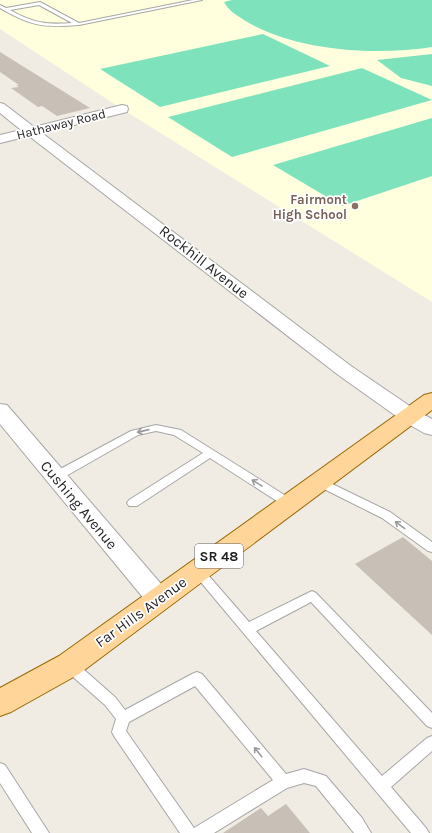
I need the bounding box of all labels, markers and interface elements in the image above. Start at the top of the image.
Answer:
street label: Hathaway Road [15,106,107,142]
place label: Fairmont High School [273,192,347,222]
marker: Fairmont High School [350,201,360,211]
street label: Rockhill Avenue [156,222,252,302]
one-way arrow [137,428,150,435]
street label: Cushing Avenue [37,457,121,553]
one-way arrow [252,479,263,487]
one-way arrow [395,521,406,529]
road number: SR 48 [195,544,243,568]
street label: Far Hills Avenue [92,573,190,651]
one-way arrow [254,747,263,758]

